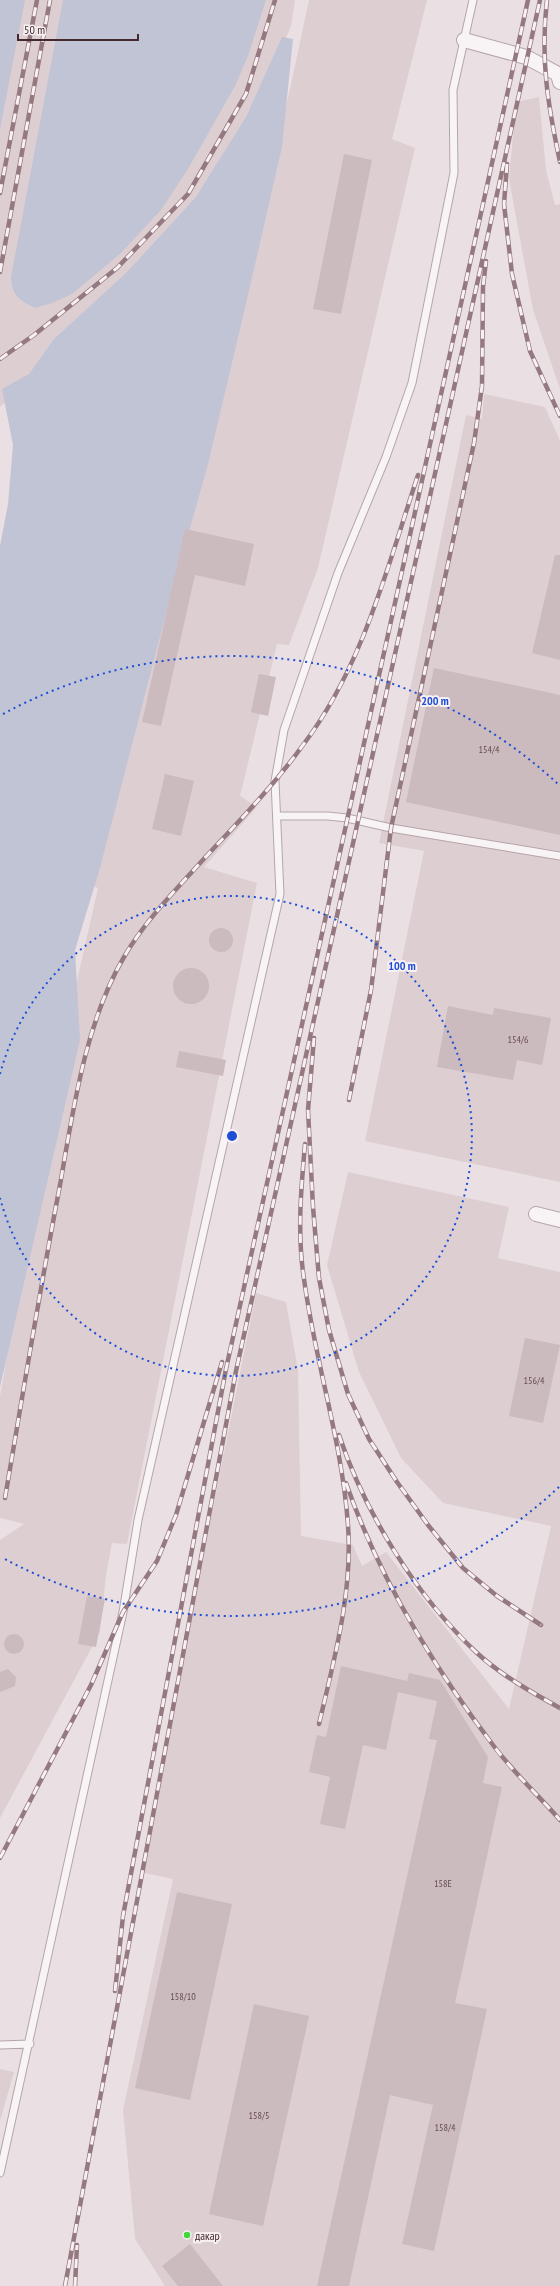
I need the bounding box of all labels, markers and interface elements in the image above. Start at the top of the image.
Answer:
scale bar [18,16,138,42]
text: 50 m [24,22,45,37]
text: 200 m [421,693,449,708]
house number: 154/4 [479,743,500,756]
text: 100 m [388,958,416,973]
house number: 154/6 [508,1033,529,1046]
centre of rings [225,1129,239,1143]
house number: 156/4 [524,1374,545,1387]
house number: 158Е [434,1877,452,1890]
house number: 158/10 [170,1990,196,2003]
house number: 158/5 [249,2109,269,2122]
house number: 158/4 [435,2121,456,2134]
place label: дакар [195,2228,220,2243]
marker: дакар [182,2230,192,2240]

